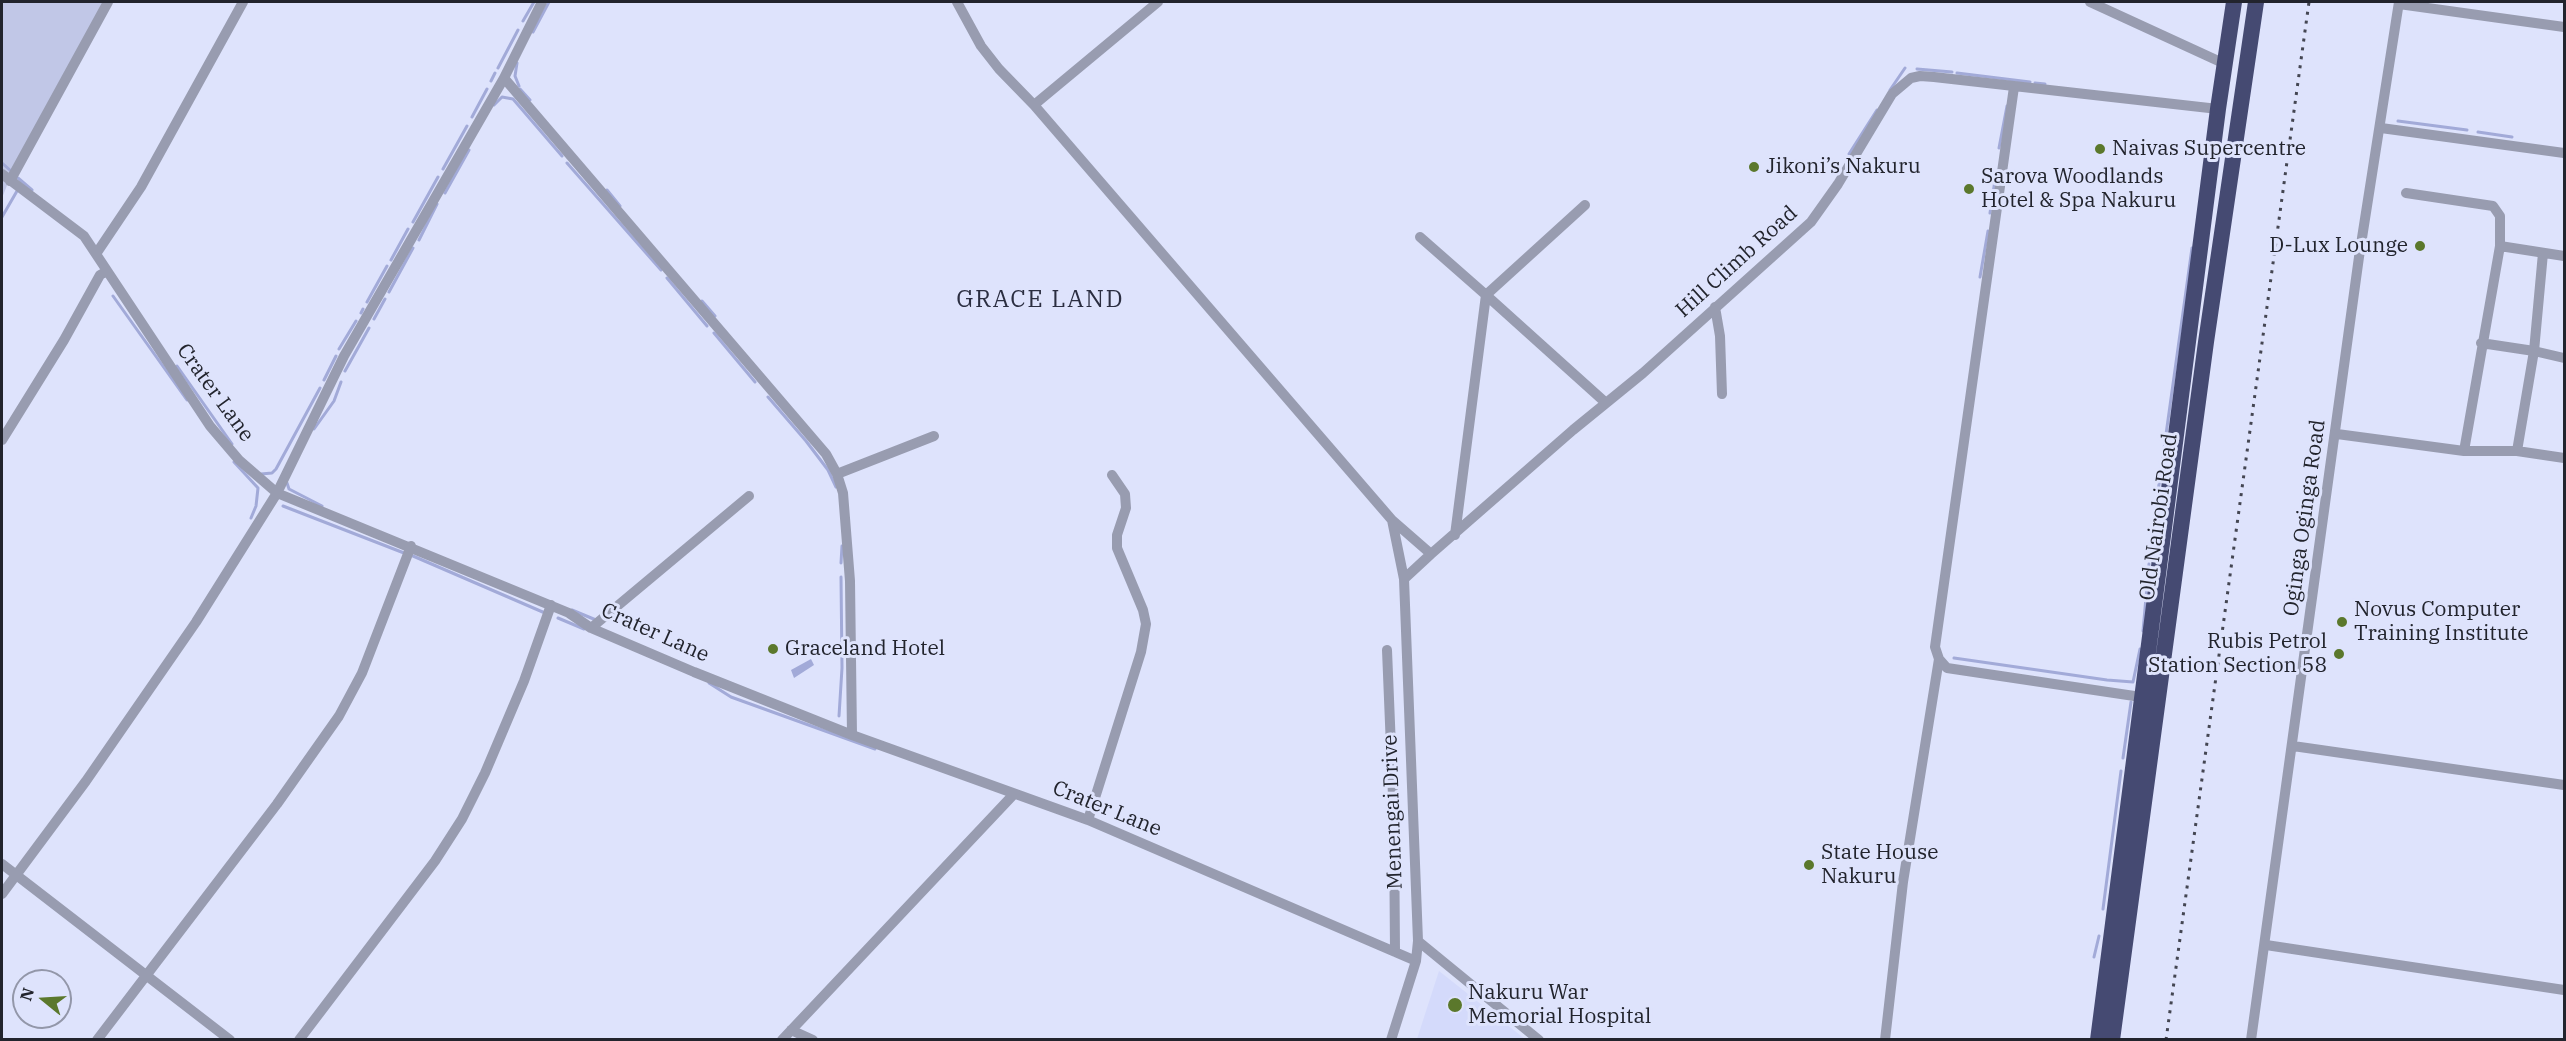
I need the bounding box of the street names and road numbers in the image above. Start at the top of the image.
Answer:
street label: Hill Climb Road [1671,201,1803,323]
street label: Crater Lane [171,339,259,447]
street label: Oginga Oginga Road [2279,418,2331,618]
street label: Old Nairobi Road [2135,432,2183,602]
street label: Crater Lane [597,598,713,668]
street label: Menengai Drive [1378,734,1408,890]
street label: Crater Lane [1049,776,1165,842]

